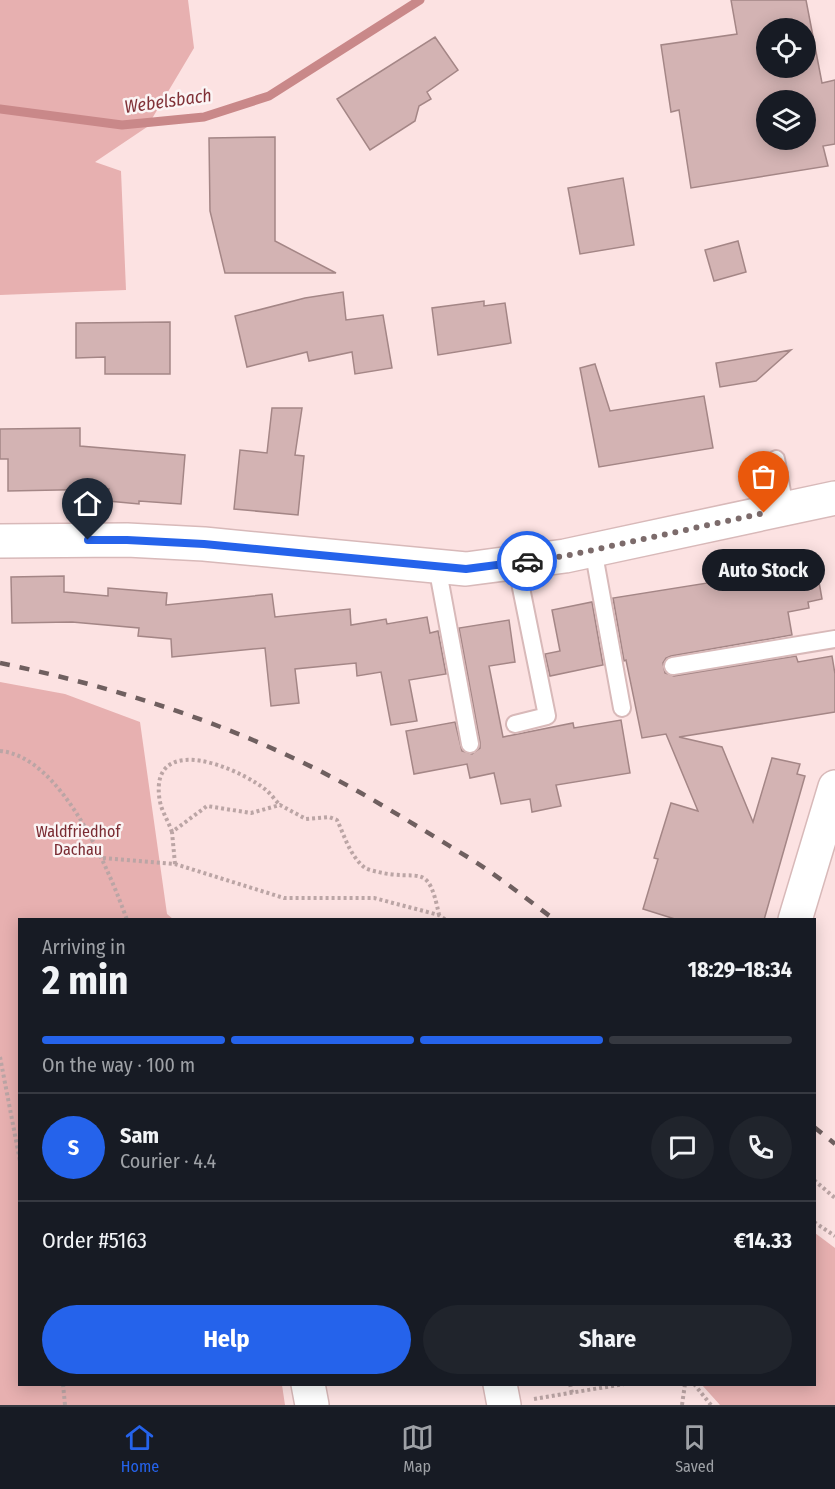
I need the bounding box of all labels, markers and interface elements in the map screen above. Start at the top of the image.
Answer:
map controls [756,18,816,150]
button: locate [756,18,816,78]
water label: Webelsbach [123,84,213,118]
button: layers [756,90,816,150]
pin [738,451,789,513]
icon: bag [747,460,780,493]
pin [62,478,113,540]
icon: home [71,487,104,520]
courier [497,531,557,591]
icon: car [511,545,544,578]
callout: Auto Stock [702,549,825,591]
text: Auto Stock [719,558,808,582]
park label: Waldfriedhof Dachau [36,822,121,859]
text: Arriving in [42,935,126,959]
text: 18:29–18:34 [688,956,792,983]
text: 2 min [42,958,128,1004]
text: On the way · 100 m [42,1053,195,1077]
button: chat [651,1116,714,1179]
button: phone [729,1116,792,1179]
text: Sam [120,1122,159,1149]
text: S [68,1134,79,1161]
text: Courier · 4.4 [120,1149,216,1173]
text: Order #5163 [42,1227,147,1254]
text: €14.33 [734,1227,792,1254]
button: Help [42,1305,411,1374]
button: Share [423,1305,792,1374]
tab: Home [121,1421,159,1476]
tab: Map [401,1421,434,1476]
tab: Saved [675,1421,714,1476]

